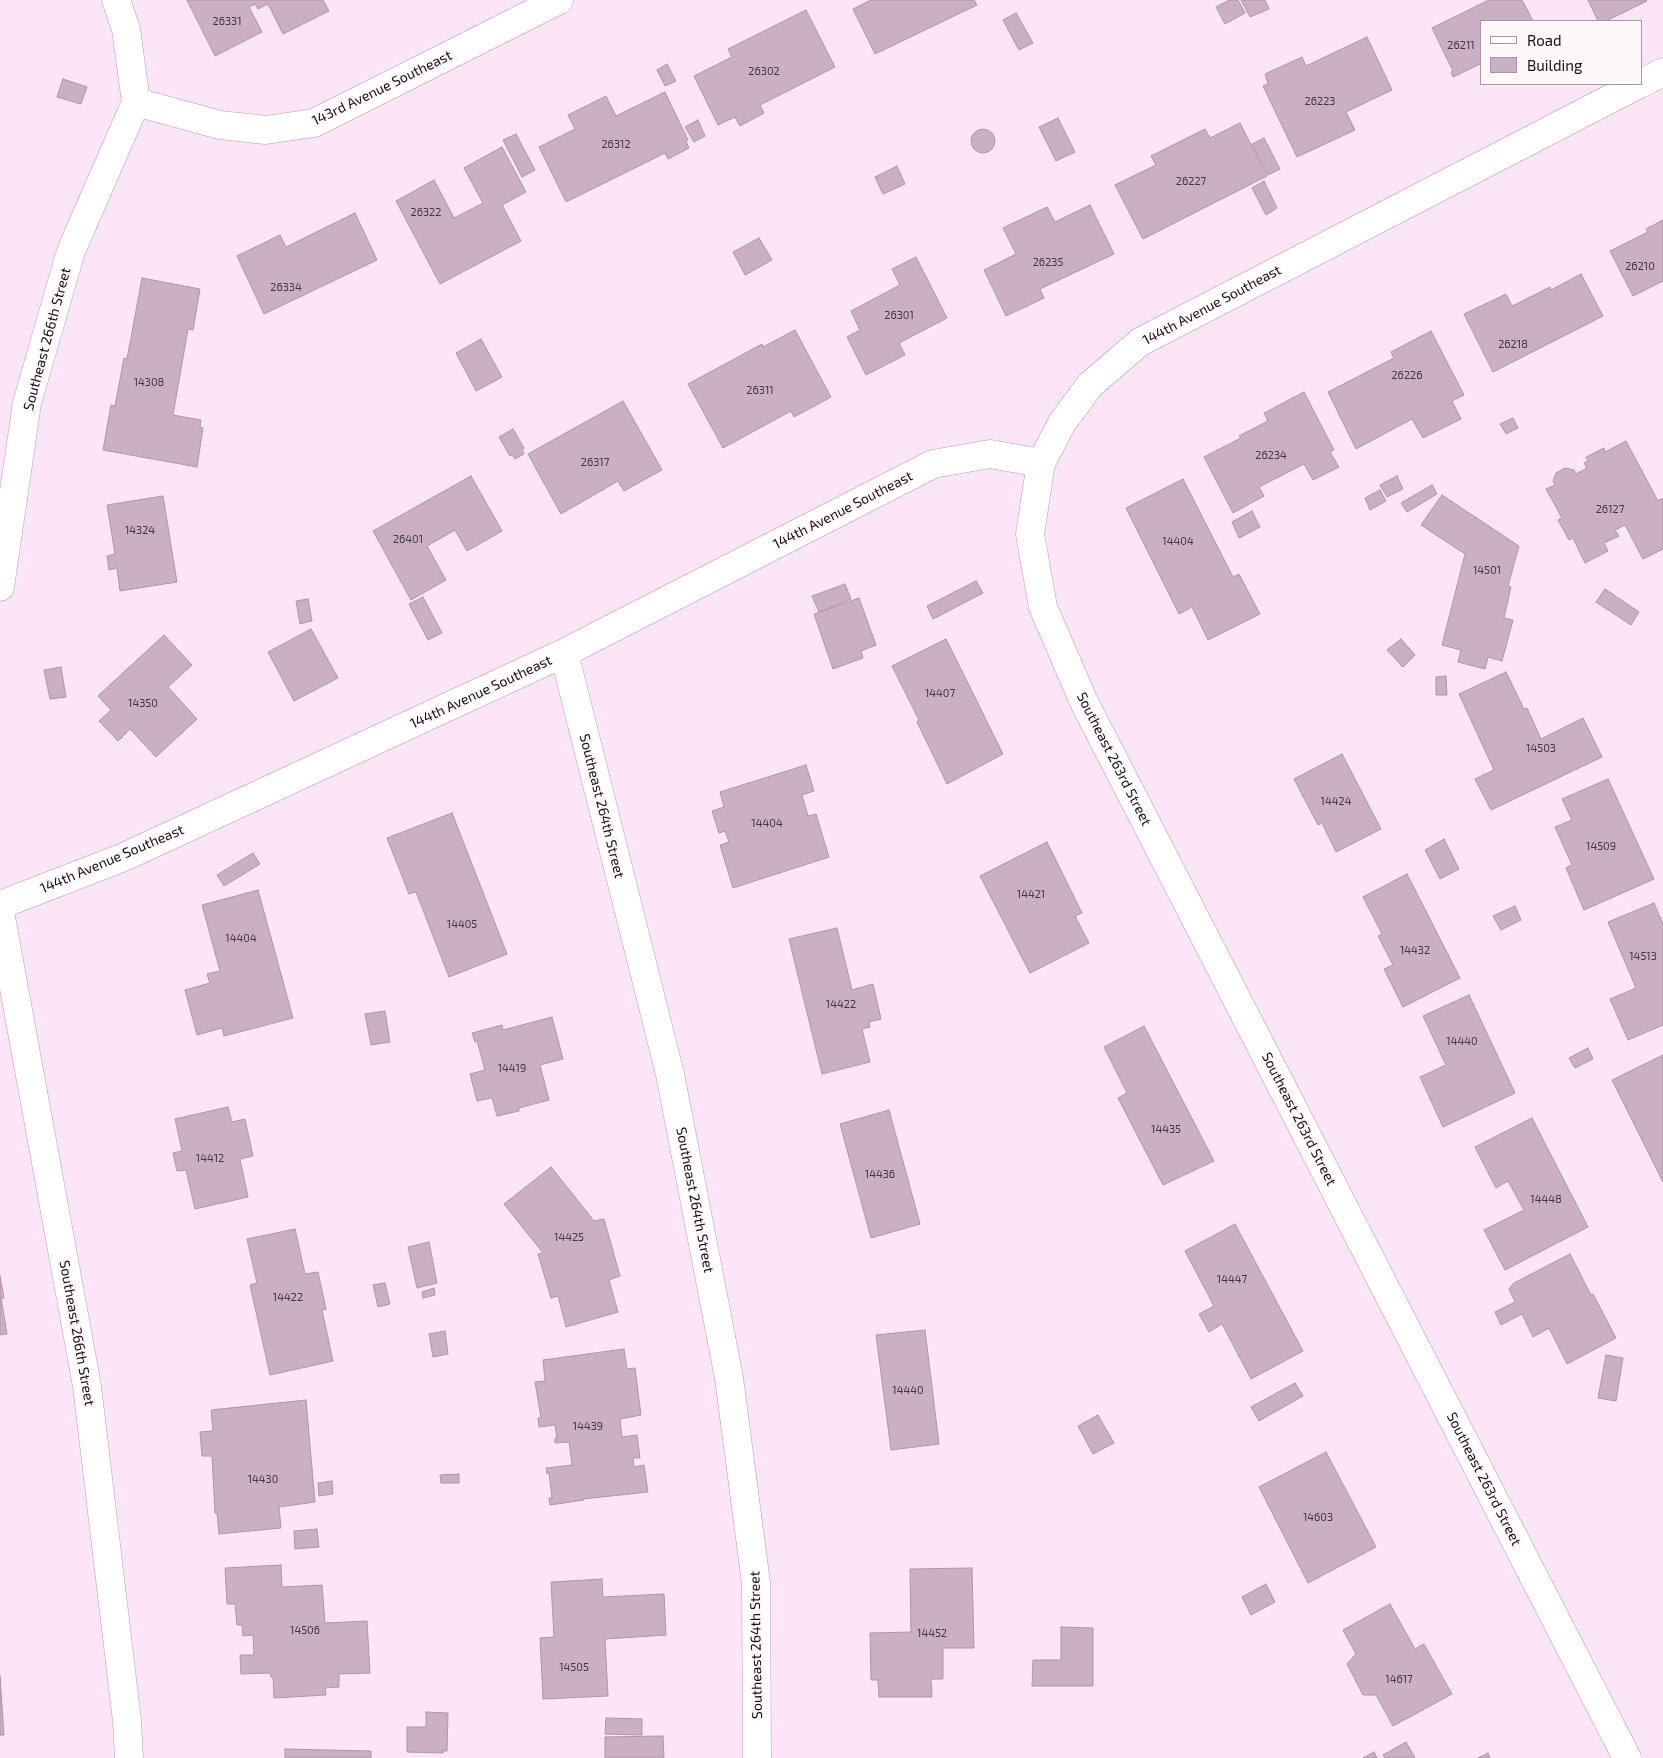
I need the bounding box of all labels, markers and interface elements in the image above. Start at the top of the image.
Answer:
house number: 26331 [212,14,242,28]
legend [1480,20,1643,85]
text: Road [1527,31,1562,49]
house number: 26211 [1447,38,1475,52]
street label: 143rd Avenue Southeast [309,47,455,129]
text: Building [1527,56,1582,74]
house number: 26302 [748,64,780,78]
house number: 26223 [1305,94,1335,108]
house number: 26312 [601,137,631,151]
house number: 26227 [1176,174,1206,188]
house number: 26322 [411,205,441,219]
house number: 26235 [1033,255,1063,269]
house number: 26210 [1625,259,1655,273]
street label: 144th Avenue Southeast [1140,261,1284,349]
street label: Southeast 266th Street [20,266,74,412]
house number: 26334 [270,280,302,294]
house number: 26301 [884,308,914,322]
house number: 26218 [1498,337,1528,351]
house number: 26226 [1391,368,1423,382]
house number: 14308 [134,375,164,389]
house number: 26311 [746,383,774,397]
house number: 26234 [1255,448,1287,462]
house number: 26317 [581,455,609,469]
street label: 144th Avenue Southeast [770,467,916,553]
house number: 26127 [1596,502,1624,516]
house number: 14324 [125,523,155,537]
house number: 26401 [393,532,423,546]
house number: 14404 [1162,534,1194,548]
house number: 14501 [1473,563,1501,577]
street label: 144th Avenue Southeast [408,652,554,732]
house number: 14407 [925,686,955,700]
street label: Southeast 263rd Street [1073,690,1155,828]
house number: 14350 [128,696,158,710]
street label: Southeast 264th Street [576,732,628,880]
house number: 14503 [1526,741,1556,755]
house number: 14424 [1321,794,1351,808]
house number: 14404 [751,816,783,830]
street label: 144th Avenue Southeast [38,821,186,897]
house number: 14509 [1586,839,1616,853]
house number: 14421 [1017,887,1045,901]
house number: 14405 [447,917,477,931]
house number: 14404 [225,931,257,945]
house number: 14432 [1400,943,1430,957]
house number: 14513 [1629,949,1657,963]
house number: 14422 [826,997,856,1011]
house number: 14440 [1446,1034,1478,1048]
street label: Southeast 263rd Street [1258,1050,1340,1188]
house number: 14419 [498,1061,526,1075]
house number: 14435 [1151,1122,1181,1136]
street label: Southeast 264th Street [673,1126,717,1274]
house number: 14412 [196,1151,224,1165]
house number: 14436 [865,1167,895,1181]
house number: 14448 [1530,1192,1562,1206]
house number: 14425 [554,1230,584,1244]
street label: Southeast 266th Street [56,1259,98,1407]
house number: 14447 [1217,1272,1247,1286]
house number: 14422 [273,1290,303,1304]
house number: 14440 [892,1383,924,1397]
street label: Southeast 263rd Street [1443,1410,1525,1548]
house number: 14439 [573,1419,603,1433]
house number: 14430 [248,1472,278,1486]
house number: 14603 [1303,1510,1333,1524]
street label: Southeast 264th Street [746,1571,766,1719]
house number: 14506 [290,1623,320,1637]
house number: 14452 [917,1626,947,1640]
house number: 14505 [559,1660,589,1674]
house number: 14617 [1385,1672,1413,1686]

